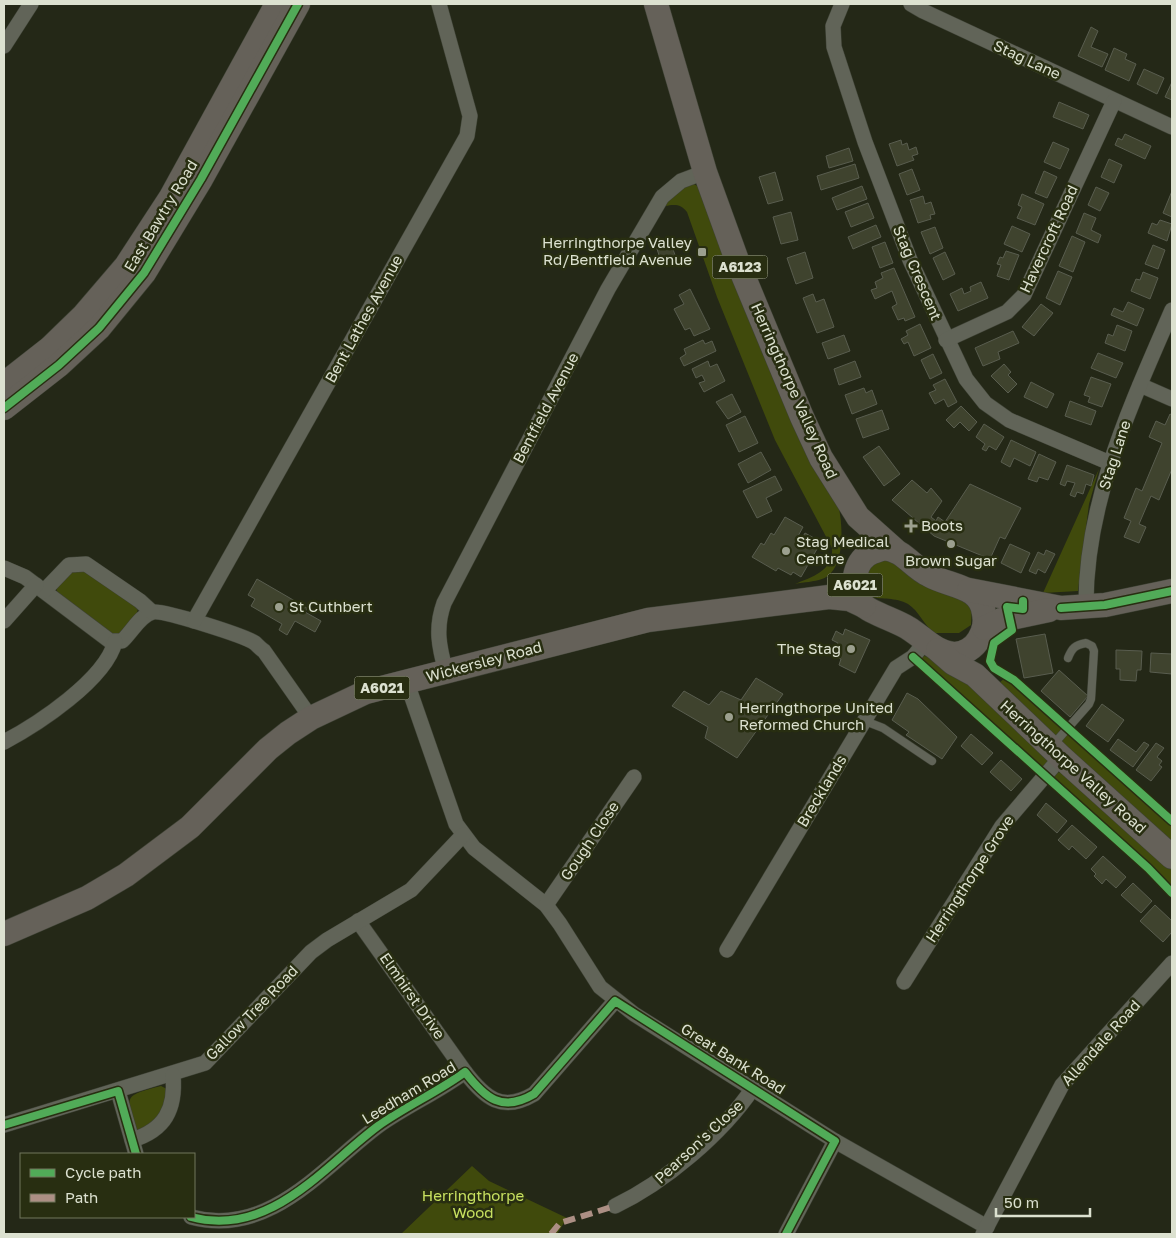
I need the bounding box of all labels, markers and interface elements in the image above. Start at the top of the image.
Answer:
street label: Stag Lane [991,36,1064,83]
street label: East Bawtry Road [120,156,201,275]
street label: Havercroft Road [1015,182,1081,295]
street label: Stag Crescent [890,222,946,323]
place label: Herringthorpe Valley Rd/Bentfield Avenue [542,233,693,268]
marker: Herringthorpe Valley Rd/Bentfield Avenue [696,246,708,258]
street label: Bent Lathes Avenue [321,251,406,385]
road number: A6123 [712,256,768,278]
street label: Herringthorpe Valley Road [748,300,842,481]
street label: Bentfield Avenue [508,349,582,466]
street label: Stag Lane [1094,417,1134,492]
place label: Boots [921,516,963,534]
marker: Boots [905,520,917,532]
place label: Stag Medical Centre [796,532,889,567]
marker: Brown Sugar [945,538,957,550]
marker: Stag Medical Centre [780,545,792,557]
place label: Brown Sugar [905,551,997,569]
road number: A6021 [828,574,882,596]
place label: St Cuthbert [289,597,373,615]
marker: St Cuthbert [273,601,285,613]
street label: Wickersley Road [424,637,544,685]
place label: The Stag [777,639,841,657]
marker: The Stag [845,643,857,655]
road number: A6021 [354,676,410,700]
street label: Herringthorpe Valley Road [997,696,1150,837]
place label: Herringthorpe United Reformed Church [739,698,893,733]
marker: Herringthorpe United Reformed Church [723,711,735,723]
street label: Brecklands [793,751,850,830]
street label: Gough Close [556,797,622,883]
street label: Herringthorpe Grove [921,811,1017,945]
street label: Elmhirst Drive [376,949,449,1042]
street label: Gallow Tree Road [201,961,301,1063]
street label: Allendale Road [1057,996,1143,1089]
street label: Great Bank Road [678,1019,789,1098]
street label: Leedham Road [358,1057,459,1127]
street label: Pearson's Close [650,1096,746,1187]
legend [20,1153,195,1218]
text: Cycle path [65,1163,141,1181]
park label: Herringthorpe Wood [422,1186,524,1221]
scale bar [996,1186,1090,1218]
text: Path [65,1188,98,1206]
text: 50 m [1004,1193,1039,1211]

